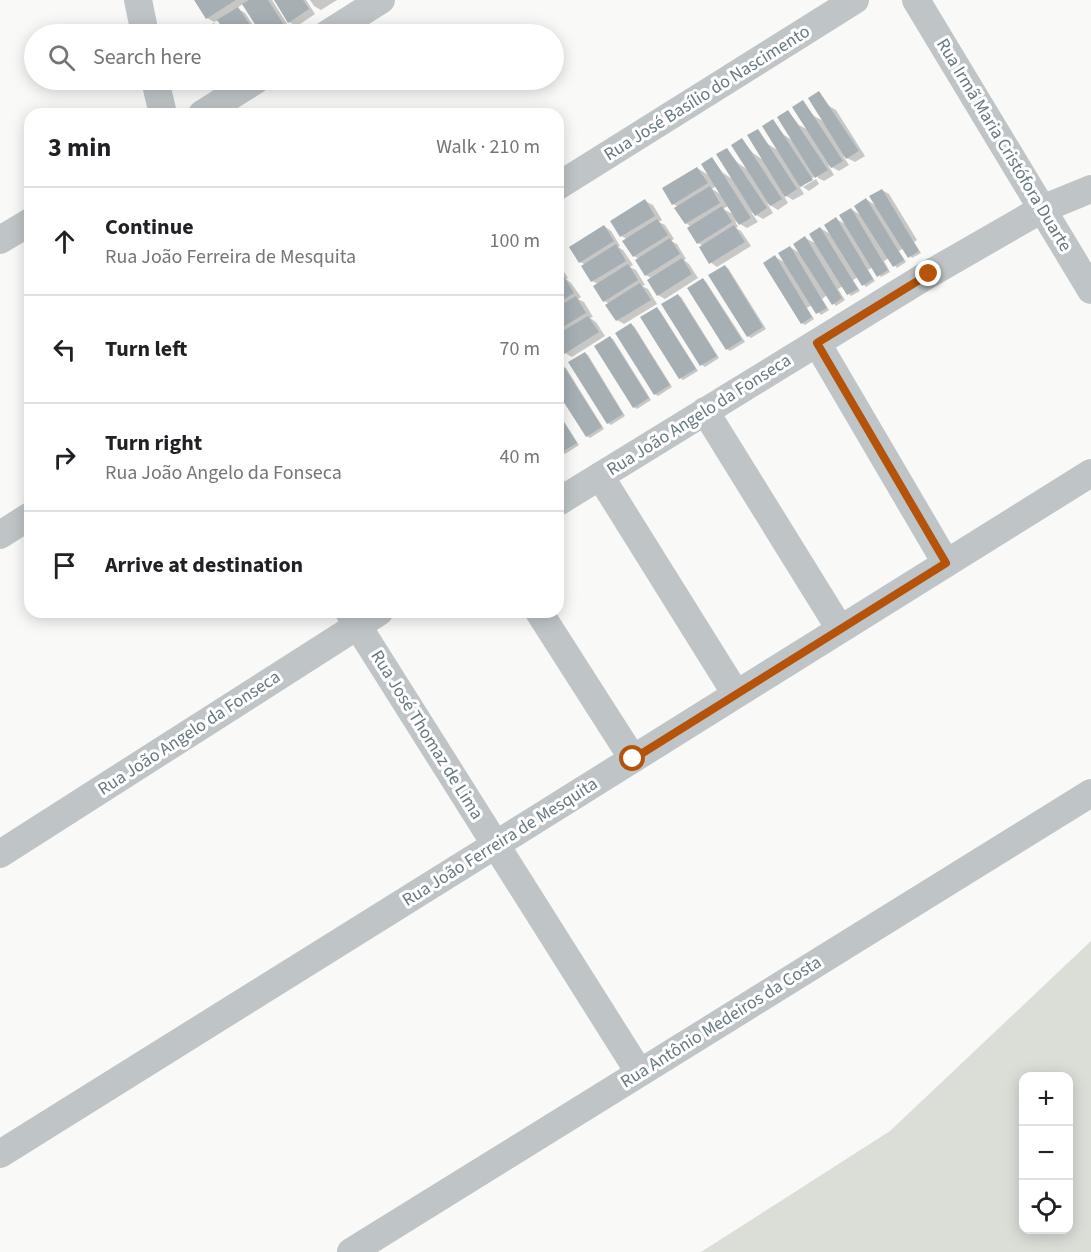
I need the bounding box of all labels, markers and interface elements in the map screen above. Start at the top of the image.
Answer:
street label: Rua José Basílio do Nascimento [599,19,815,167]
search box [24,24,564,90]
street label: Rua Irmã Maria Cristófora Duarte [930,34,1078,256]
icon: search [45,41,78,74]
text: Search here [93,41,201,73]
text: 3 min [48,129,111,166]
text: Walk · 210 m [436,133,540,161]
text: Continue [105,211,194,243]
icon: ahead [48,225,81,258]
text: 100 m [490,227,540,255]
text: Rua João Ferreira de Mesquita [105,243,356,271]
route end [915,260,941,286]
icon: left [48,333,81,366]
text: Turn left [105,333,187,365]
text: 70 m [500,335,540,363]
street label: Rua João Angelo da Fonseca [602,348,796,482]
text: Turn right [105,427,202,459]
icon: right [48,441,81,474]
text: 40 m [500,443,540,471]
text: Rua João Angelo da Fonseca [105,459,342,487]
icon: arrive [48,549,81,582]
text: Arrive at destination [105,549,303,581]
street label: Rua José Thomaz de Lima [365,646,489,824]
street label: Rua João Angelo da Fonseca [93,664,285,802]
route start [619,745,645,771]
street label: Rua João Ferreira de Mesquita [398,772,602,912]
street label: Rua Antônio Medeiros da Costa [616,950,826,1094]
map controls [1019,1072,1073,1234]
button: + [1019,1072,1073,1126]
button: − [1019,1126,1073,1180]
button: locate [1019,1180,1073,1234]

